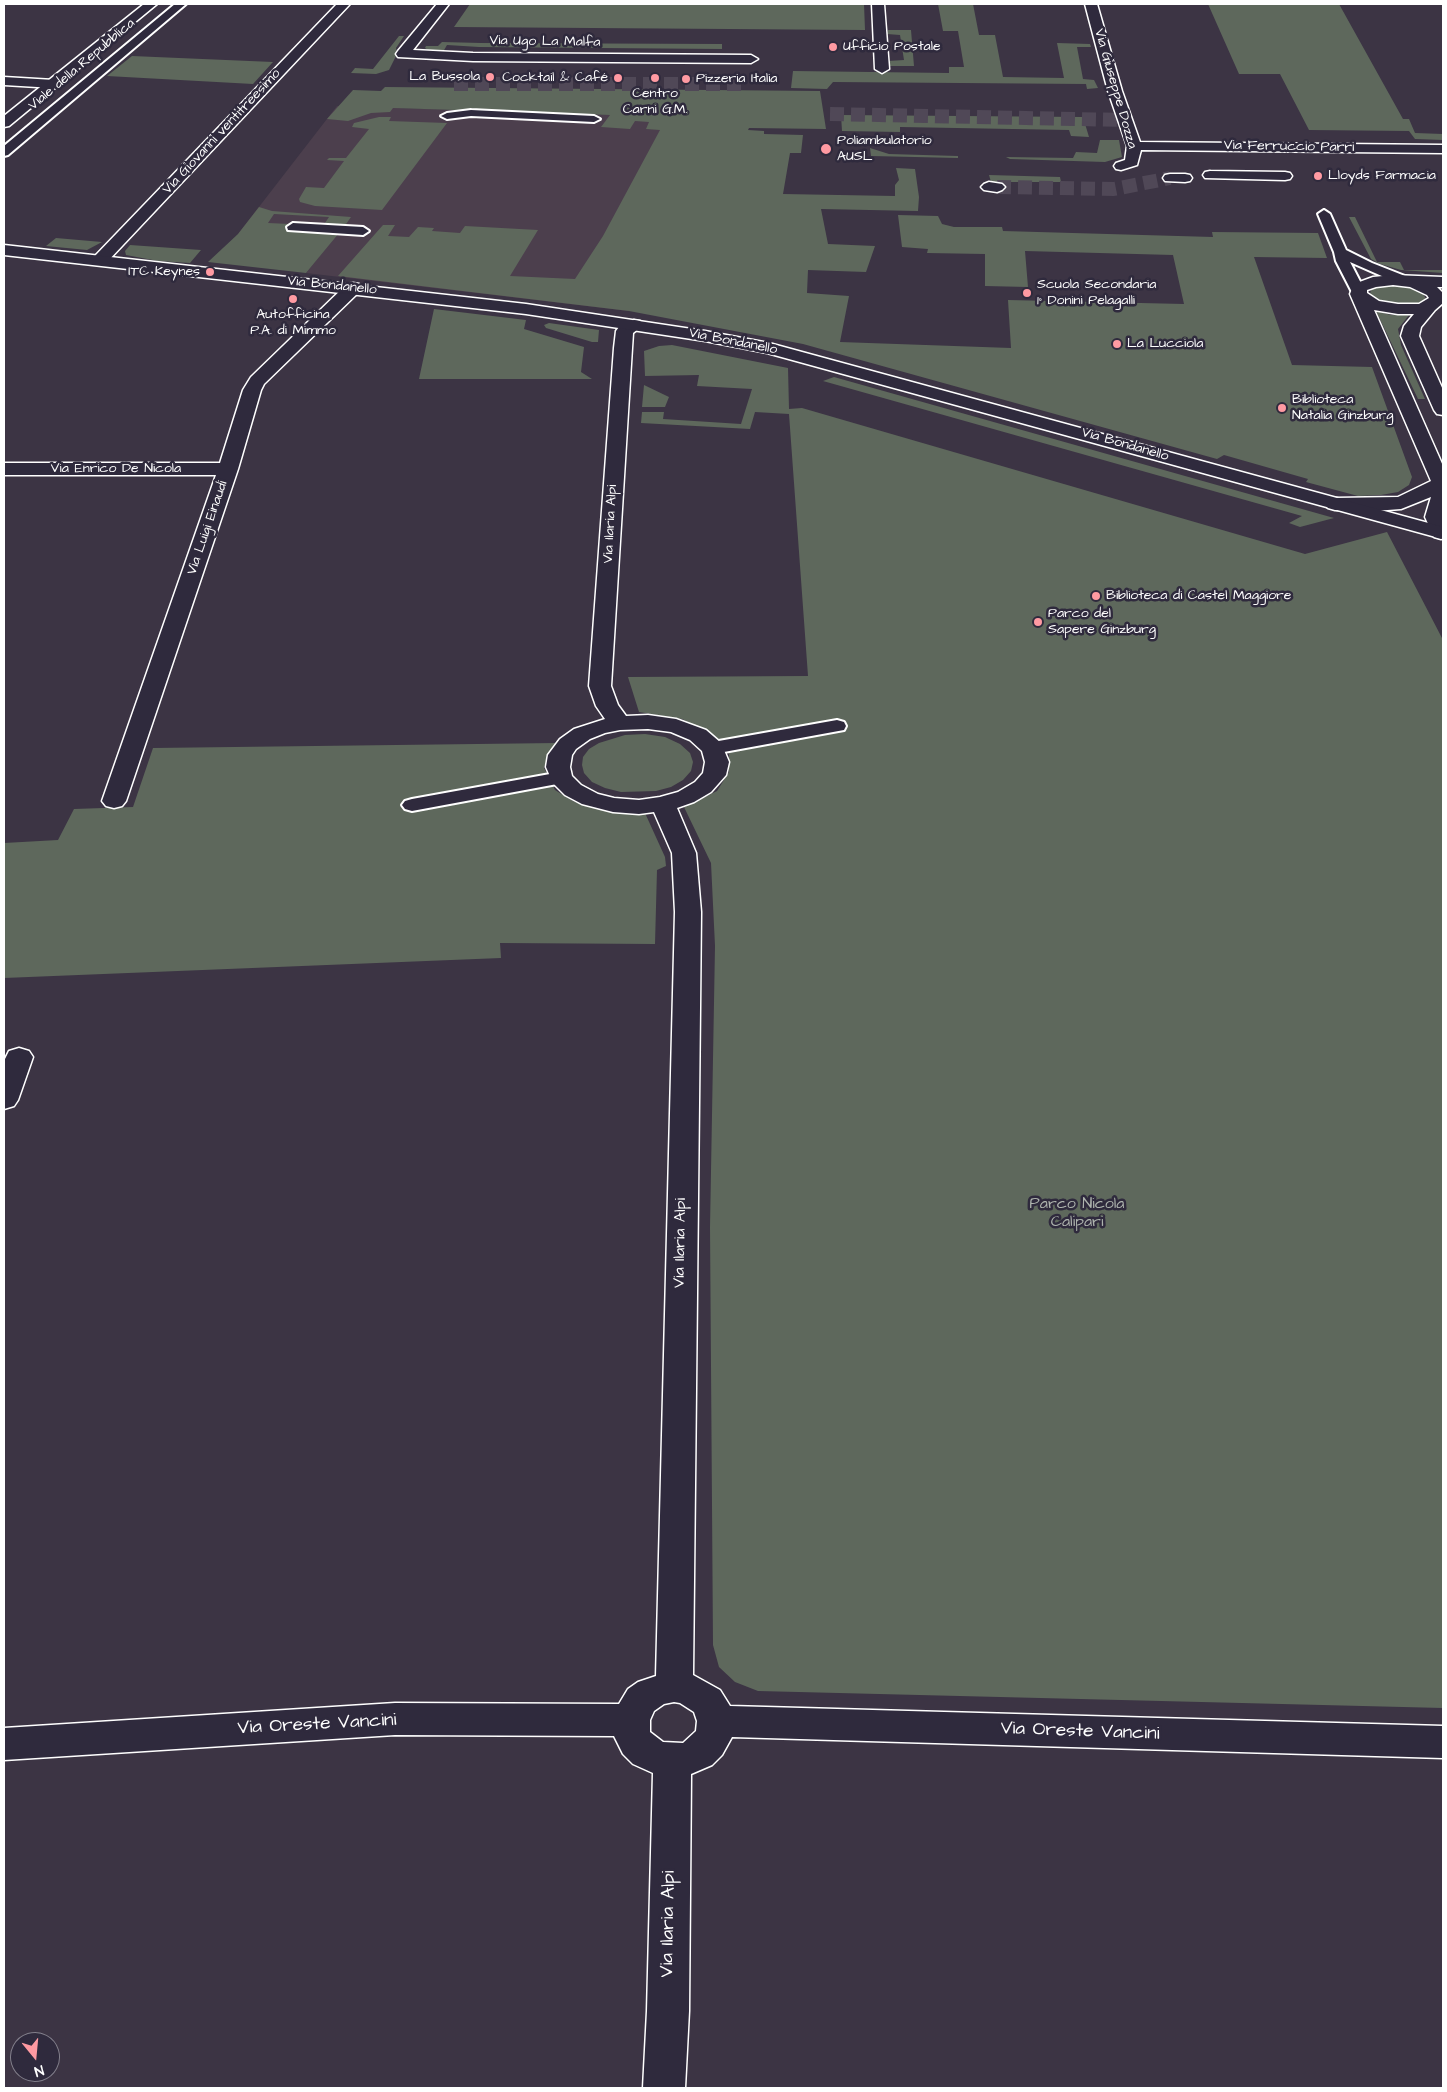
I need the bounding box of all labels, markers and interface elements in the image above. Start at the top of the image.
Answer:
street label: Viale della Repubblica [25,16,139,114]
street label: Via Giuseppe Dozza [1090,27,1140,151]
street label: Via Ugo La Malfa [489,33,601,51]
place label: Ufficio Postale [843,39,940,55]
marker: Ufficio Postale [827,41,839,53]
street label: Via Giovanni ventitreesimo [159,66,285,198]
place label: La Bussola [409,69,480,85]
place label: Cocktail & Café [502,70,608,86]
marker: La Bussola [484,71,496,83]
place label: Pizzeria Italia [696,71,777,87]
marker: Cocktail & Café [612,72,624,84]
marker: Centro Carni G.M. [649,72,661,84]
marker: Pizzeria Italia [680,73,692,85]
place label: Centro Carni G.M. [623,86,687,118]
place label: Poliambulatorio AUSL [837,133,932,166]
street label: Via Ferruccio Parri [1224,137,1354,157]
marker: Poliambulatorio AUSL [819,142,833,156]
place label: Lloyds Farmacia [1328,168,1436,184]
marker: Lloyds Farmacia [1312,170,1324,182]
place label: ITC Keynes [128,264,200,280]
marker: ITC Keynes [204,266,216,278]
street label: Via Bondanello [287,273,377,299]
place label: Scuola Secondaria 1° Donini Pelagalli [1037,277,1156,310]
marker: Scuola Secondaria 1° Donini Pelagalli [1021,287,1033,299]
marker: Autofficina P.A. di Mimmo [287,293,299,305]
place label: Autofficina P.A. di Mimmo [250,307,336,340]
street label: Via Bondanello [687,325,779,359]
place label: La Lucciola [1127,336,1203,352]
marker: La Lucciola [1111,338,1123,350]
place label: Biblioteca Natalia Ginzburg [1292,392,1393,424]
marker: Biblioteca Natalia Ginzburg [1276,402,1288,414]
street label: Via Bondanello [1080,425,1170,465]
street label: Via Enrico De Nicola [51,461,181,477]
street label: Via Luigi Einaudi [184,479,232,577]
street label: Via Ilaria Alpi [601,484,621,564]
place label: Biblioteca di Castel Maggiore [1106,588,1291,604]
marker: Biblioteca di Castel Maggiore [1090,590,1102,602]
place label: Parco del Sapere Ginzburg [1048,606,1156,638]
marker: Parco del Sapere Ginzburg [1032,616,1044,628]
park label: Parco Nicola Calipari [1030,1195,1124,1233]
street label: Via Ilaria Alpi [671,1198,691,1288]
street label: Via Oreste Vancini [237,1709,397,1741]
street label: Via Oreste Vancini [1000,1718,1160,1746]
street label: Via Ilaria Alpi [657,1870,681,1978]
north arrow [10,2032,60,2082]
text: N [32,2060,46,2081]

